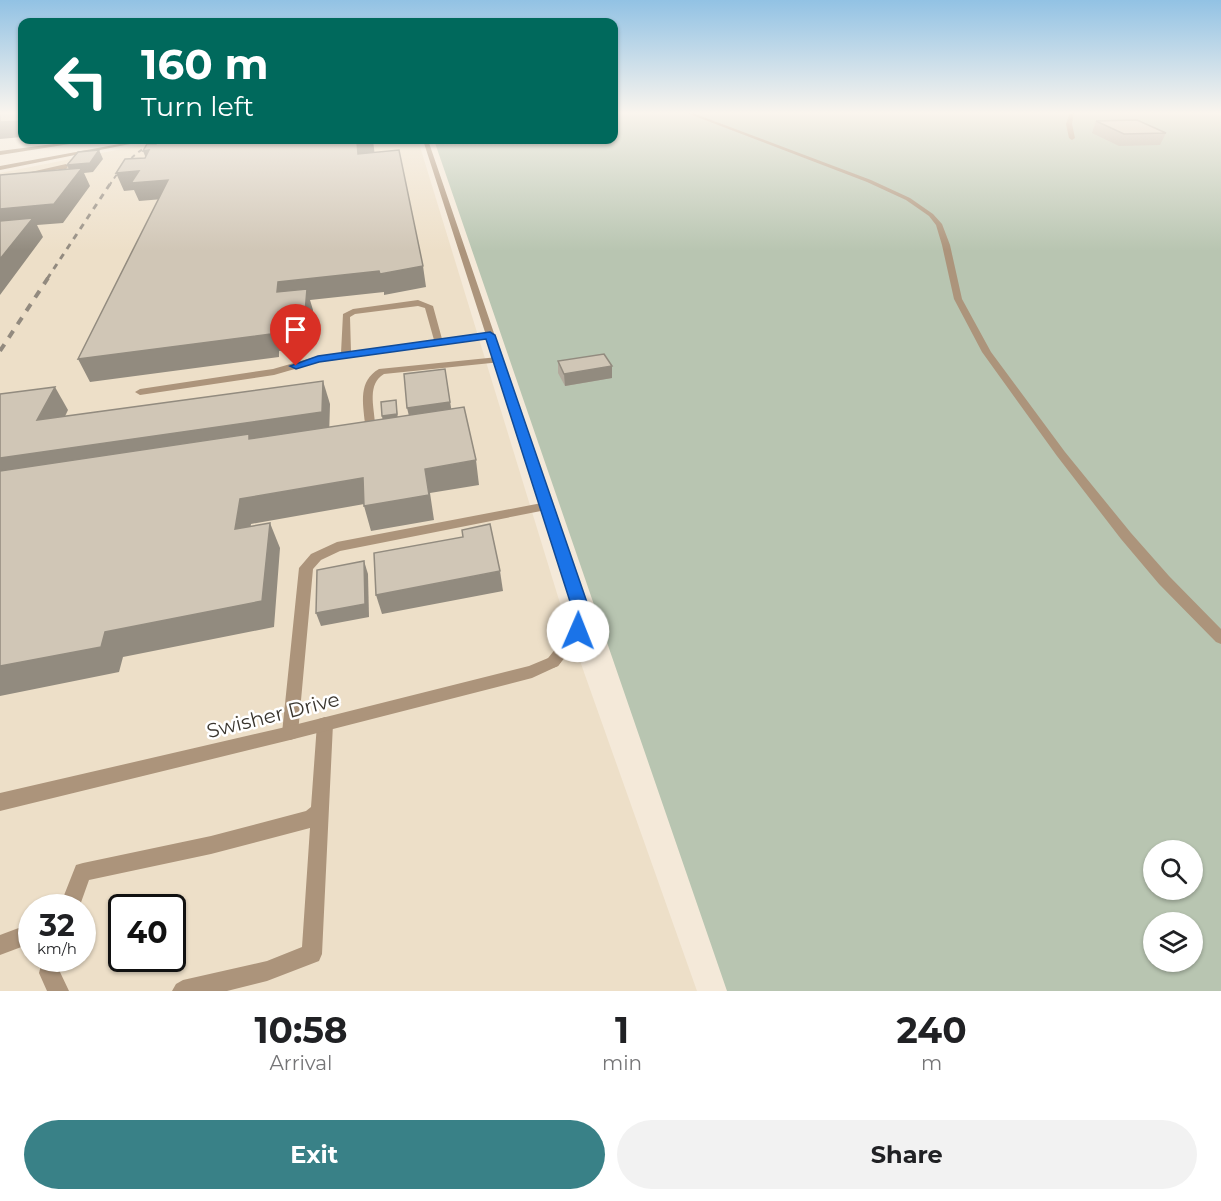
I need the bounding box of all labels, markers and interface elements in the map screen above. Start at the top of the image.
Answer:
text: 160 m [141,38,269,90]
icon: left [42,42,120,120]
text: Turn left [141,90,254,123]
pin [270,304,321,366]
icon: arrive [279,313,312,346]
position arrow [546,599,610,663]
street label: Swisher Drive [204,687,342,743]
map controls [1143,840,1203,972]
button: search [1143,840,1203,900]
speed limit sign: 40 [108,894,186,972]
text: 32 [39,907,75,944]
button: layers [1143,912,1203,972]
text: km/h [37,939,77,958]
text: 10:58 [254,1008,348,1052]
text: 1 [615,1008,629,1052]
text: 240 [896,1008,967,1052]
text: Arrival [269,1051,333,1075]
text: min [602,1051,642,1075]
text: m [921,1051,942,1075]
button: Exit [24,1120,605,1189]
button: Share [617,1120,1197,1189]

